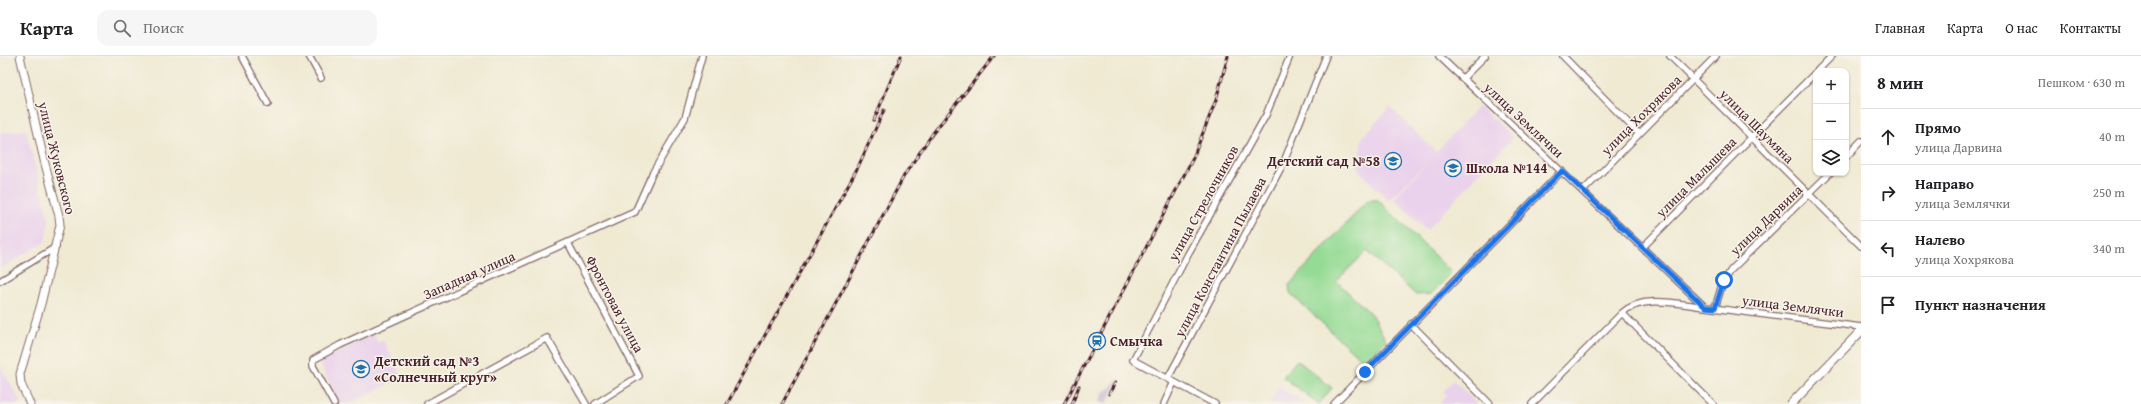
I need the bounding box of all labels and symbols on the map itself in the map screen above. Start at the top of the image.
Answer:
street label: улица Хохрякова [1596,70,1686,160]
street label: улица Землячки [1479,77,1568,162]
street label: улица Шаумяна [1714,83,1799,168]
street label: улица Жуковского [33,99,81,216]
street label: улица Малышева [1650,132,1741,223]
street label: улица Стрелочников [1162,141,1243,265]
place label: Детский сад №58 [1266,151,1380,171]
school or university icon: Детский сад №58 [1383,151,1403,171]
school or university icon: Школа №144 [1443,158,1463,178]
place label: Школа №144 [1466,158,1548,178]
street label: улица Константина Пылаева [1169,173,1271,341]
street label: улица Дарвина [1725,180,1807,261]
street label: Западная улица [420,246,519,304]
street label: Фронтовая улица [581,252,649,356]
route start [1715,271,1733,289]
street label: улица Землячки [1740,290,1845,322]
station icon: Смычка [1087,331,1107,351]
place label: Смычка [1110,331,1164,351]
place label: Детский сад №3 «Солнечный круг» [373,351,497,387]
school or university icon: Детский сад №3 «Солнечный круг» [351,359,371,379]
route end [1356,363,1374,381]

